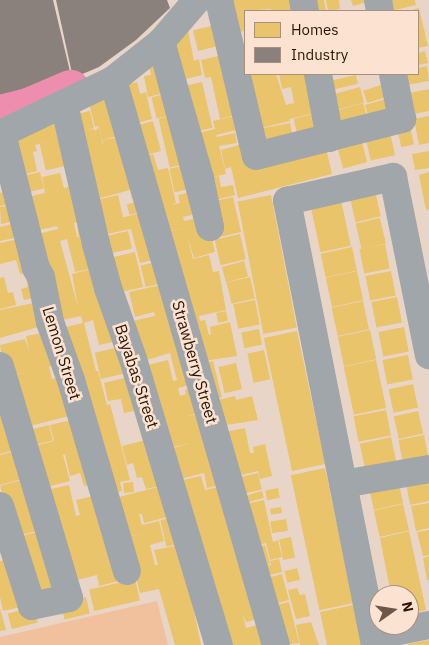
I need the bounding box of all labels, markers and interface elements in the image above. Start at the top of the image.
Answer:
legend [244,10,419,75]
text: Homes [291,20,339,39]
text: Industry [291,45,348,64]
street label: Strawberry Street [168,298,222,426]
street label: Lemon Street [39,304,85,402]
street label: Bayabas Street [111,321,163,431]
north arrow [369,585,419,635]
text: N [398,600,418,614]

